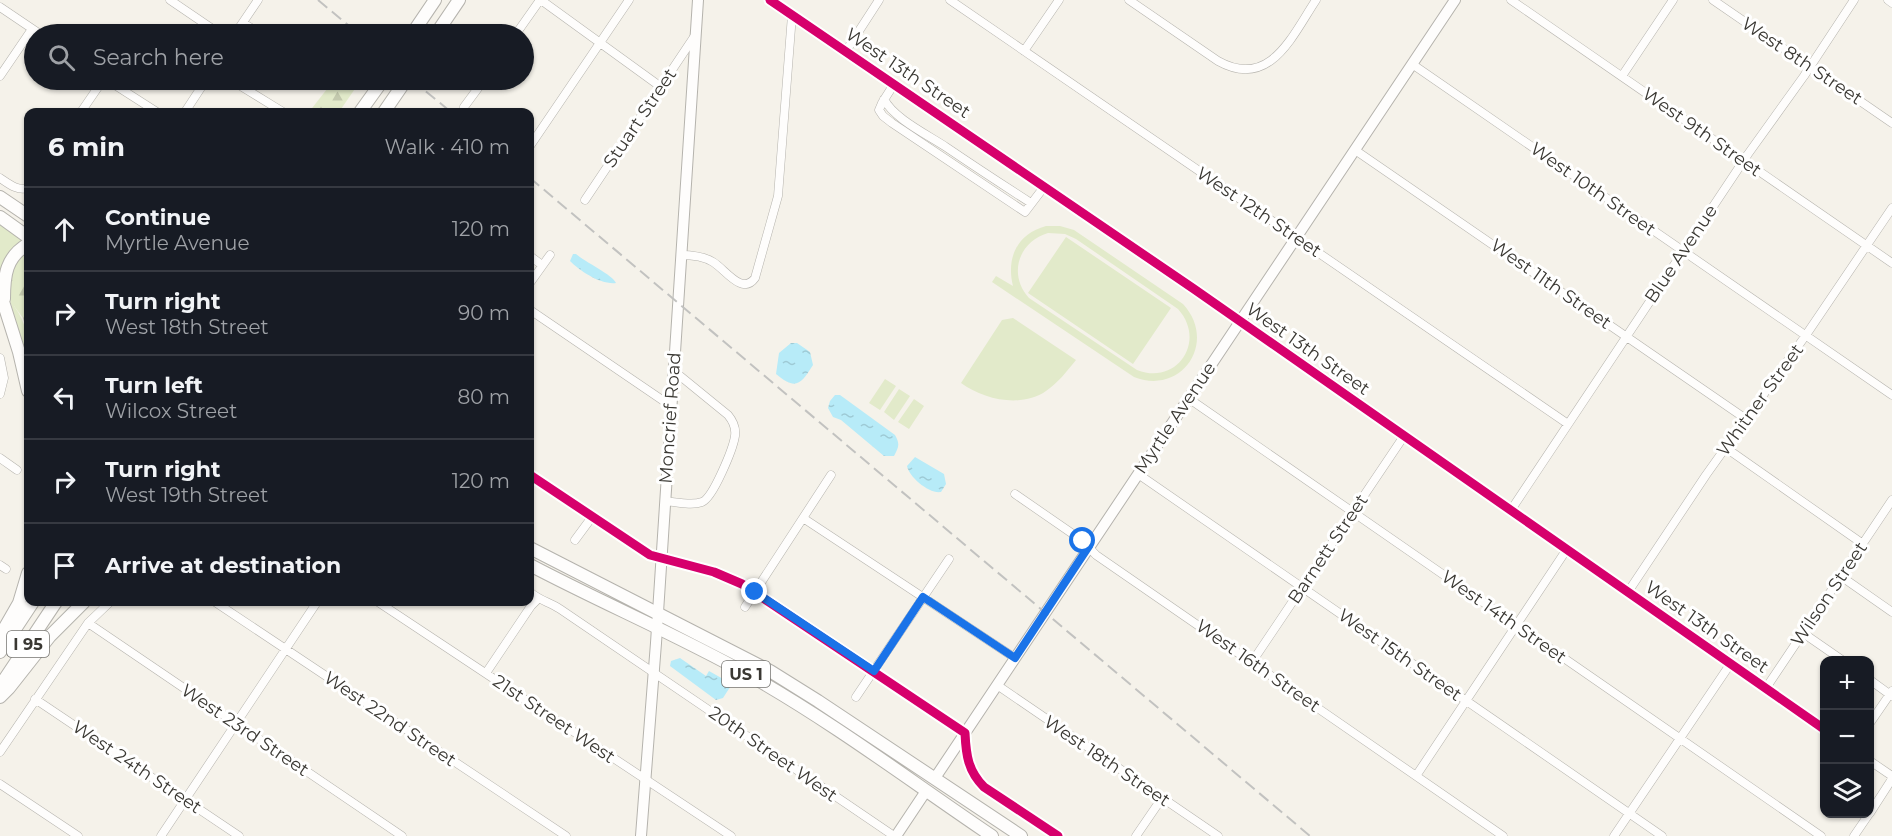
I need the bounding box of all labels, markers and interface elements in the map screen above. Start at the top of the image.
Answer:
street label: West 8th Street [1737,13,1867,109]
street label: West 13th Street [841,23,975,123]
search box [24,24,534,90]
icon: search [45,41,78,74]
text: Search here [93,44,224,71]
street label: Stuart Street [599,64,681,172]
street label: West 9th Street [1638,83,1766,181]
text: 6 min [48,131,125,163]
text: Walk · 410 m [385,135,510,159]
street label: West 10th Street [1526,138,1660,240]
street label: West 12th Street [1192,162,1326,262]
street label: Blue Avenue [1640,200,1722,307]
text: Continue [105,204,211,231]
icon: ahead [48,213,81,246]
text: 120 m [452,217,510,241]
text: Myrtle Avenue [105,231,250,255]
street label: West 11th Street [1486,234,1616,334]
text: Turn right [105,288,220,315]
icon: right [48,297,81,330]
street label: West 13th Street [1242,298,1374,400]
text: 90 m [458,301,510,325]
text: West 18th Street [105,315,269,339]
street label: Whitner Street [1712,340,1808,460]
street label: Moncrief Road [654,352,686,484]
street label: Myrtle Avenue [1130,358,1221,478]
text: Turn left [105,372,203,399]
icon: left [48,381,81,414]
text: 80 m [458,385,510,409]
text: Wilcox Street [105,399,237,423]
text: Turn right [105,456,220,483]
icon: right [48,465,81,498]
text: 120 m [452,469,510,493]
text: West 19th Street [105,483,268,507]
street label: Barnett Street [1283,490,1373,608]
route start [1069,527,1095,553]
street label: Wilson Street [1786,538,1872,650]
icon: arrive [48,549,81,582]
text: Arrive at destination [105,552,341,579]
street label: West 14th Street [1437,566,1571,668]
street label: West 13th Street [1641,576,1773,678]
route end [741,578,767,604]
street label: West 15th Street [1334,604,1466,706]
street label: West 16th Street [1192,615,1324,717]
road number: I 95 [7,631,49,657]
map controls [1820,656,1874,818]
button: + [1820,656,1874,710]
road number: US 1 [722,661,770,687]
street label: West 22nd Street [320,667,460,771]
street label: 21st Street West [489,670,619,768]
street label: West 23rd Street [177,679,313,781]
street label: 20th Street West [705,702,841,806]
button: − [1820,710,1874,764]
street label: West 18th Street [1040,711,1174,811]
street label: West 24th Street [68,716,206,818]
button: layers [1820,764,1874,818]

